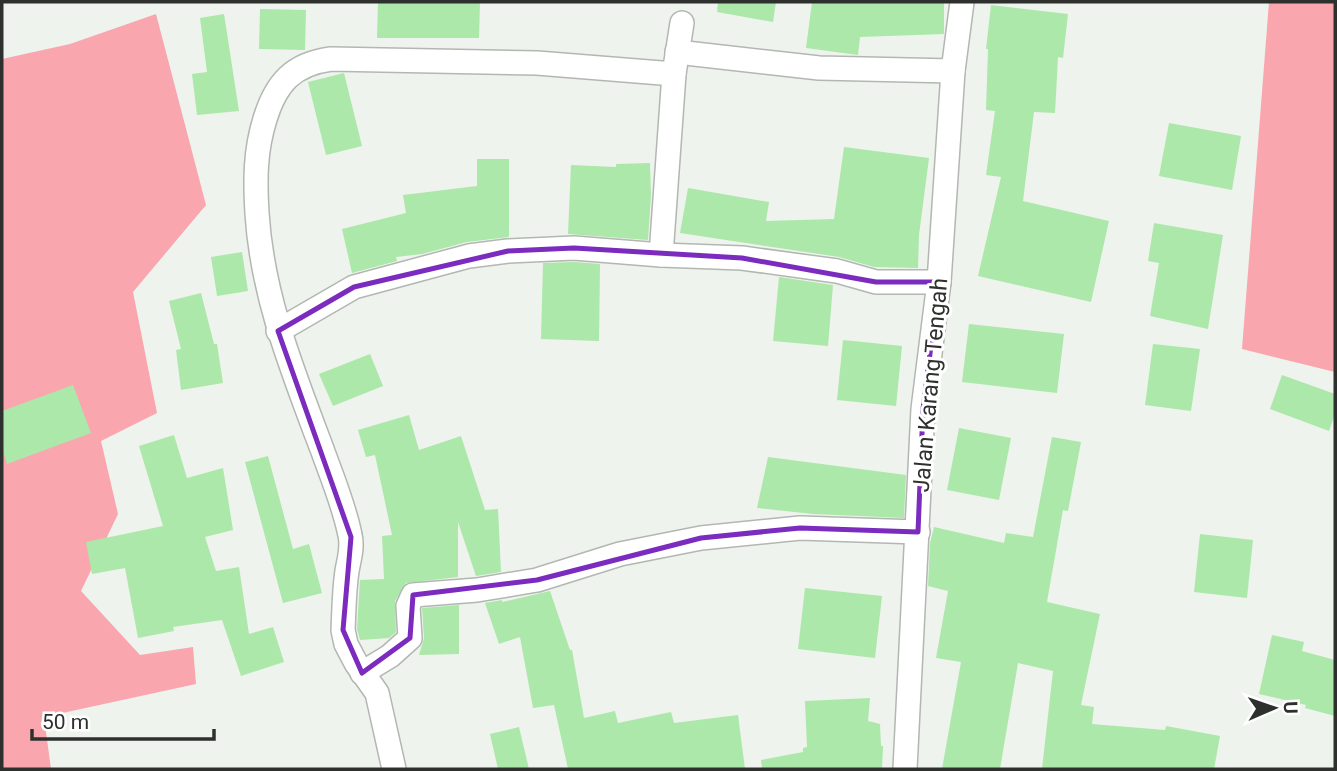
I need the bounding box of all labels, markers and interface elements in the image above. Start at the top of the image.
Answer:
street label: Jalan Karang Tengah [908,277,953,493]
north arrow [1239,673,1309,743]
scale bar [32,698,214,742]
text: U [1279,701,1302,714]
text: 50 m [42,710,89,734]

